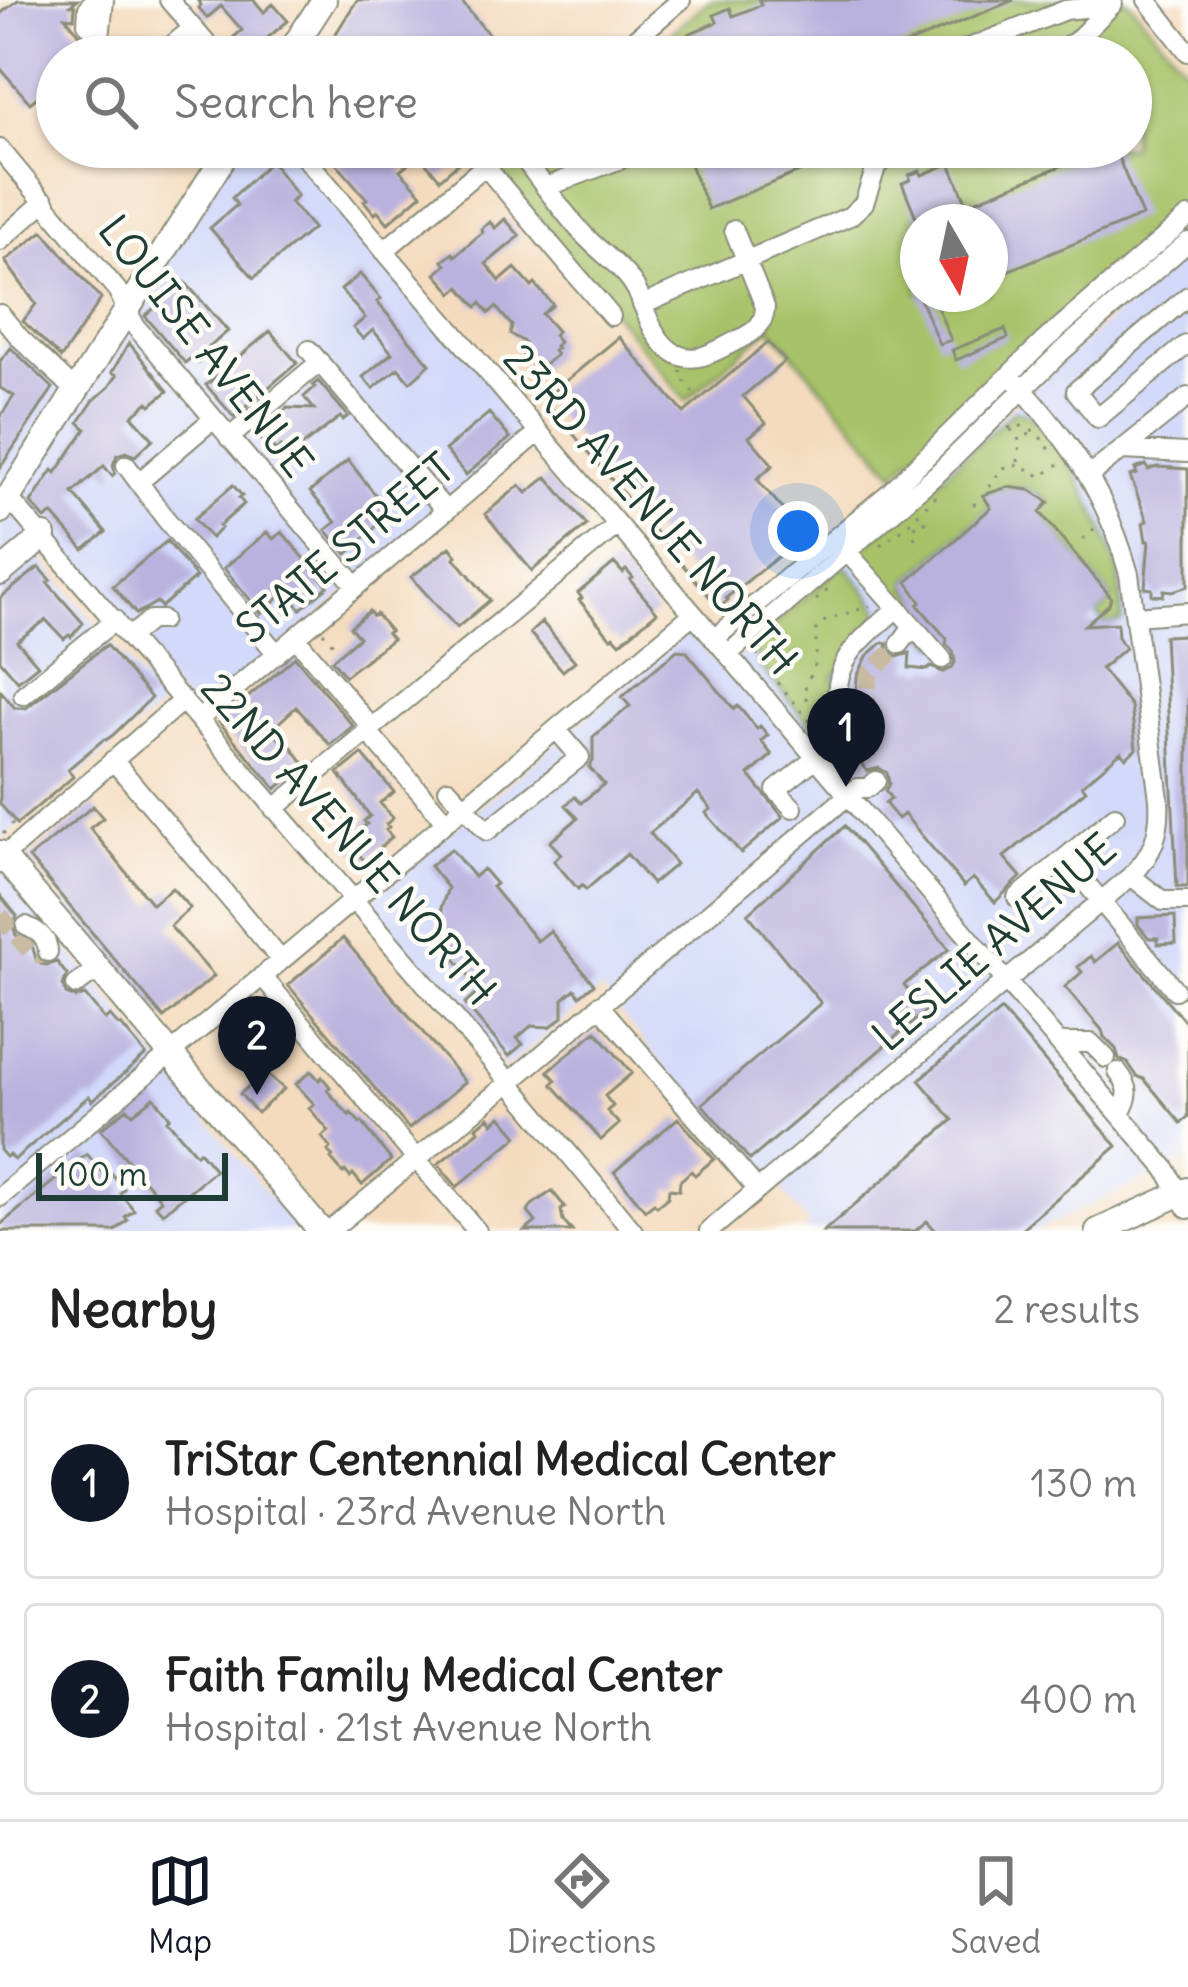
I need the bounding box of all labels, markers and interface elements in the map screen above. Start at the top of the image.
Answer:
search box [36,36,1152,168]
icon: search [78,69,144,135]
text: Search here [174,74,418,130]
north arrow [900,204,1008,312]
street label: LOUISE AVENUE [88,205,324,487]
street label: 23RD AVENUE NORTH [493,333,809,685]
street label: STATE STREET [226,442,464,654]
your location [768,501,828,561]
street label: 22ND AVENUE NORTH [191,662,507,1016]
pin: 1 [807,688,885,787]
street label: LESLIE AVENUE [862,822,1126,1062]
pin: 2 [218,996,296,1095]
scale bar [36,1147,228,1200]
text: 100 m [54,1153,147,1195]
text: Nearby [48,1277,217,1341]
text: 2 results [993,1285,1140,1334]
text: TriStar Centennial Medical Center [165,1431,836,1487]
text: 1 [82,1459,98,1508]
text: 130 m [1030,1459,1137,1508]
text: Hospital · 23rd Avenue North [165,1487,666,1536]
text: Faith Family Medical Center [165,1647,723,1703]
text: 2 [79,1675,101,1724]
text: 400 m [1020,1675,1137,1724]
text: Hospital · 21st Avenue North [165,1703,652,1752]
tab: Map [147,1848,213,1962]
tab: Directions [507,1848,656,1962]
tab: Saved [951,1848,1041,1962]

